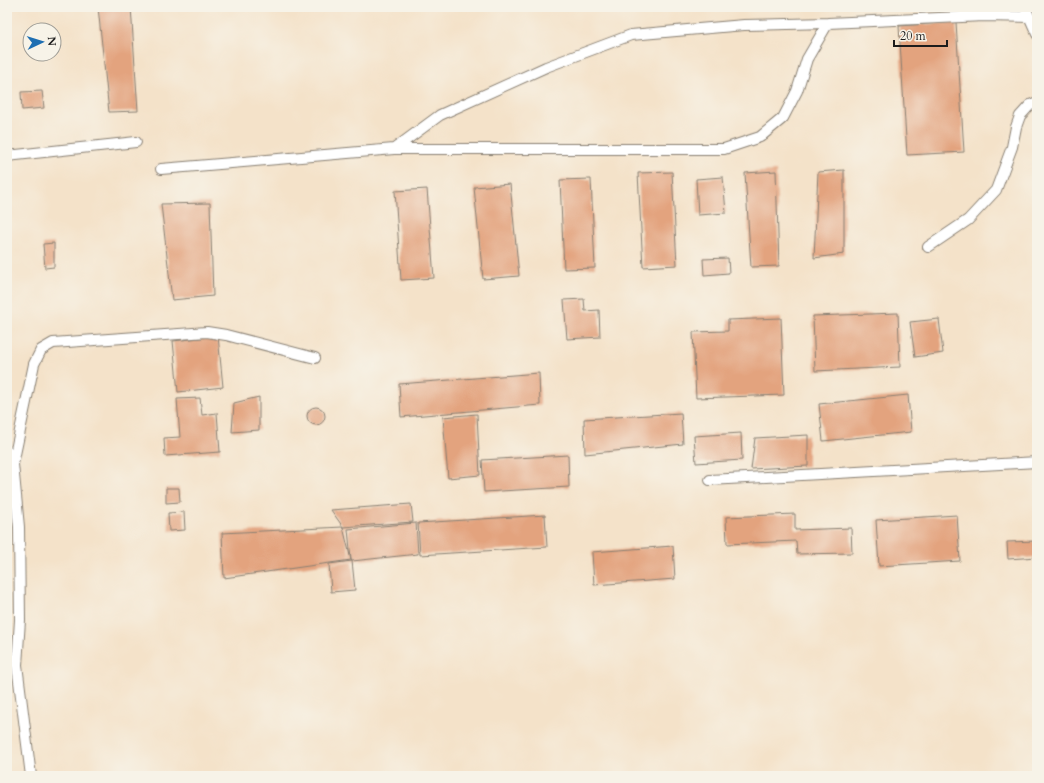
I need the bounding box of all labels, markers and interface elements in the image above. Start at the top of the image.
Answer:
north arrow [22,22,62,62]
scale bar [894,22,947,48]
text: 20 m [900,28,927,44]
text: N [44,36,59,47]

